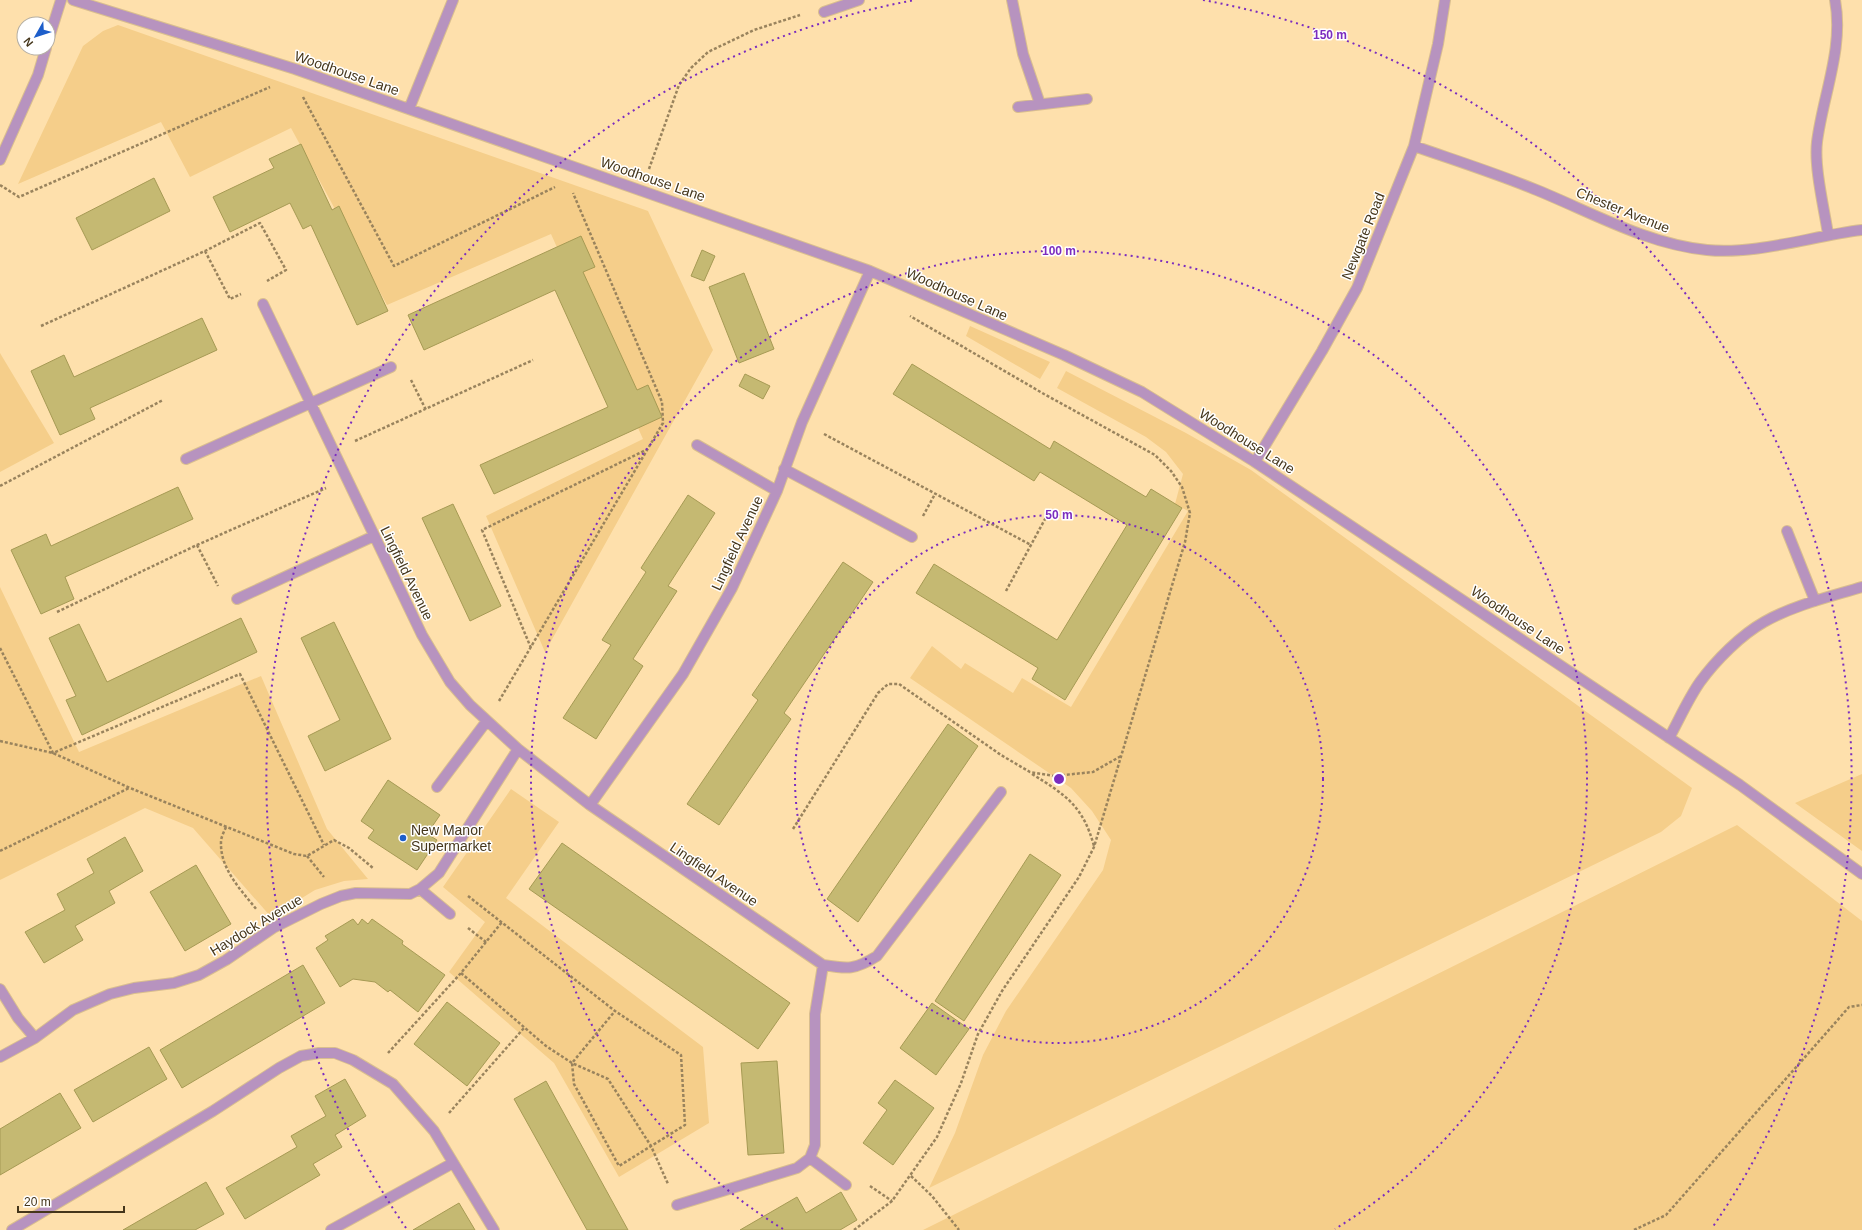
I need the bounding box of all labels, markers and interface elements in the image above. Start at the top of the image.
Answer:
north arrow [16,16,56,56]
text: 150 m [1313,28,1347,42]
text: N [21,35,35,49]
street label: Woodhouse Lane [293,48,402,98]
street label: Woodhouse Lane [599,154,708,204]
street label: Chester Avenue [1574,184,1672,236]
street label: Newgate Road [1338,190,1388,282]
text: 100 m [1042,244,1076,258]
street label: Woodhouse Lane [904,264,1010,324]
street label: Woodhouse Lane [1196,405,1298,477]
street label: Lingfield Avenue [708,493,766,593]
text: 50 m [1045,508,1073,522]
street label: Lingfield Avenue [377,523,437,623]
street label: Woodhouse Lane [1468,583,1568,657]
centre of rings [1052,772,1066,786]
place label: New Manor Supermarket [411,822,491,854]
marker: New Manor Supermarket [398,833,408,843]
street label: Lingfield Avenue [667,839,761,909]
street label: Haydock Avenue [207,891,305,959]
scale bar [18,1188,124,1214]
text: 20 m [24,1195,51,1209]

